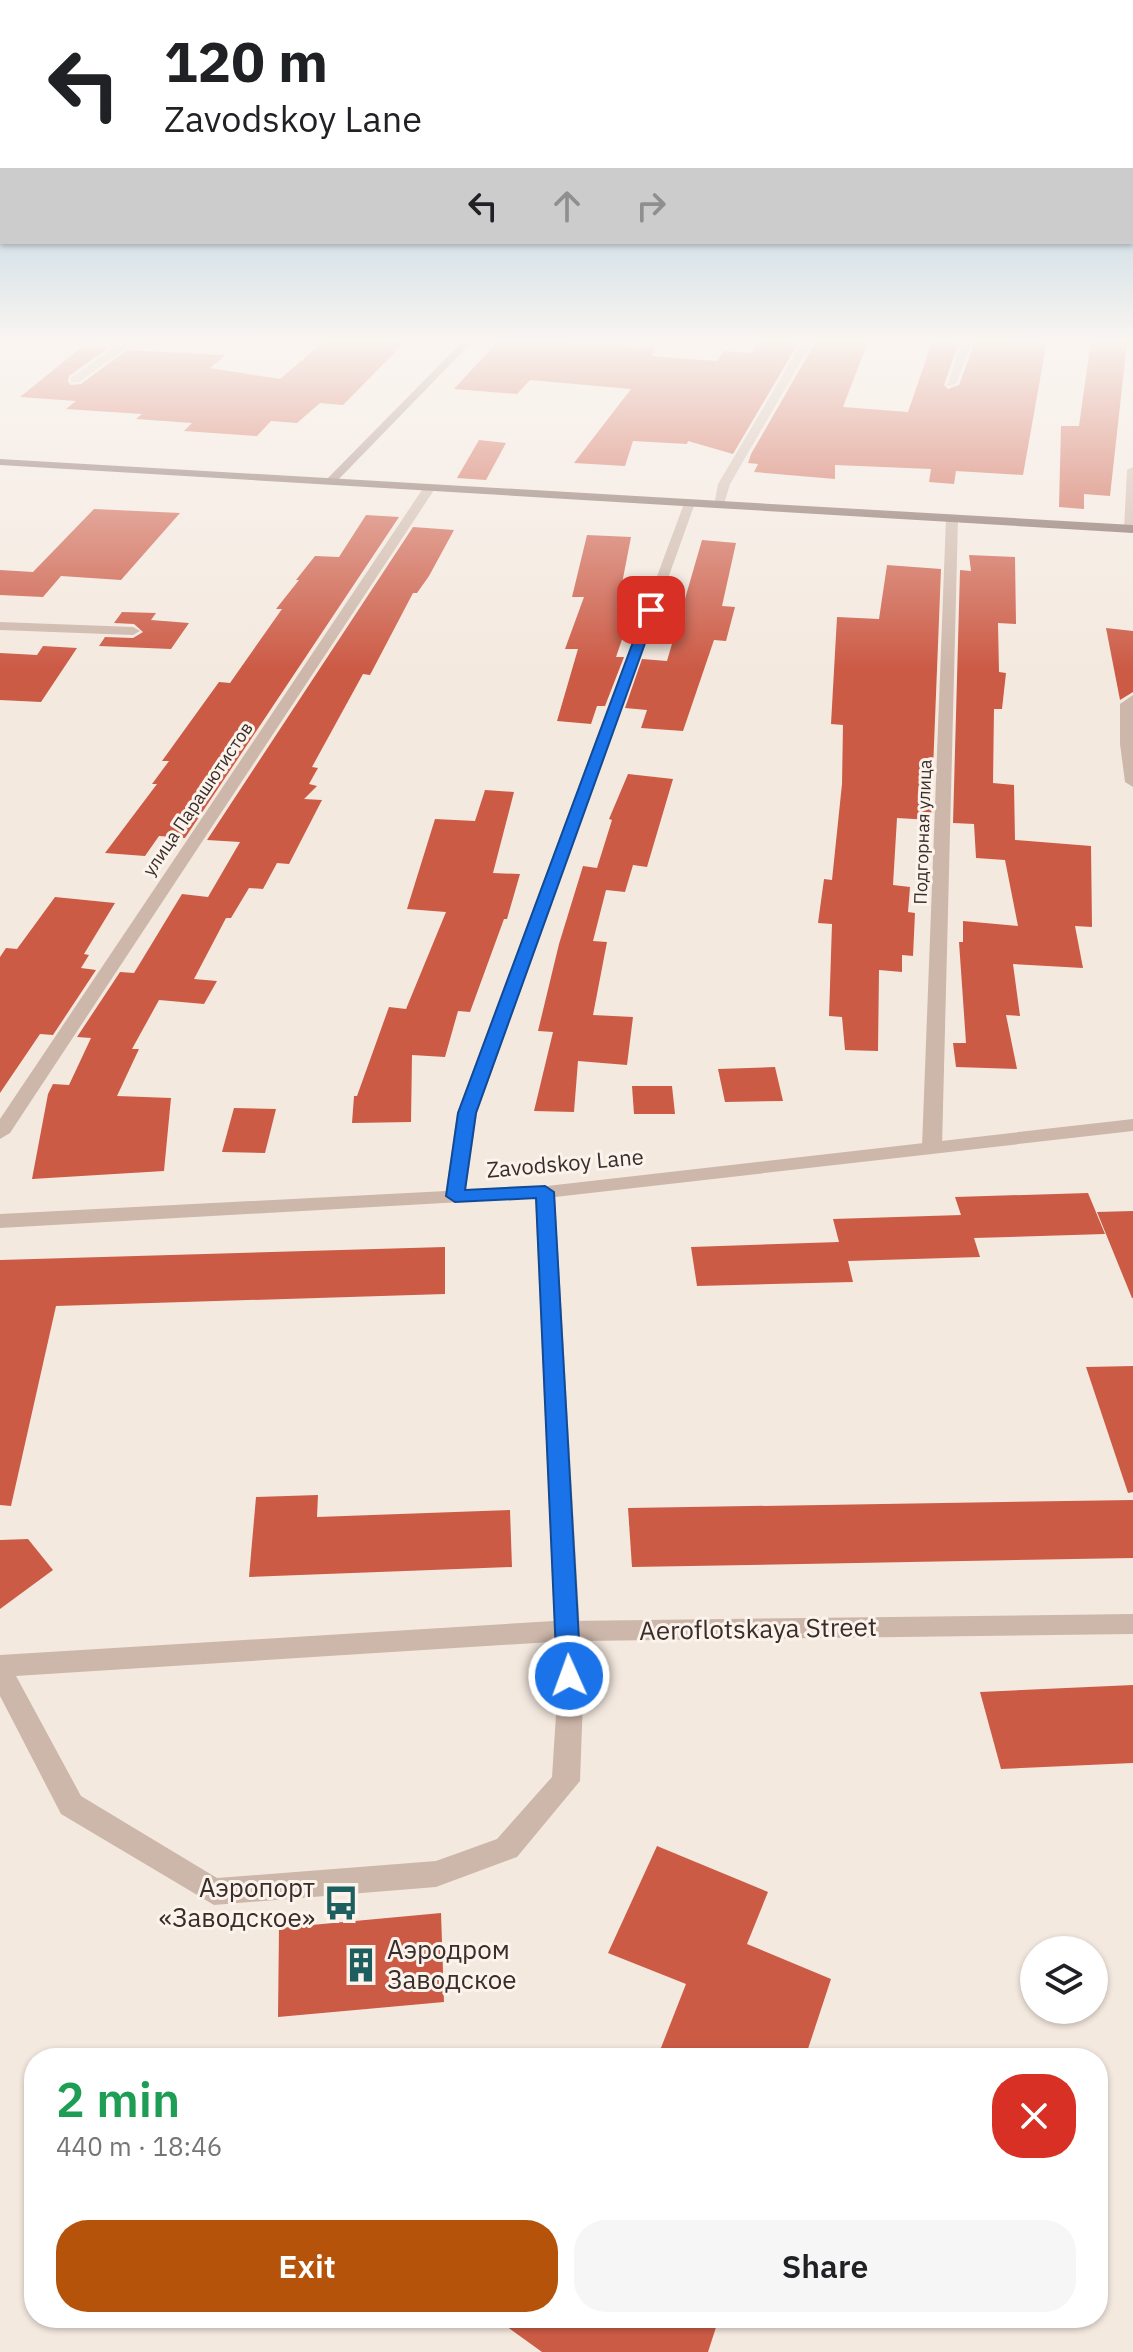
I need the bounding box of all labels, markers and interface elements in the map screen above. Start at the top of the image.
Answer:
text: 120 m [164,25,328,97]
icon: left [32,32,136,136]
text: Zavodskoy Lane [164,95,422,142]
icon: left [461,184,505,228]
icon: ahead [545,184,589,228]
icon: right [629,184,673,228]
pin [617,576,685,644]
icon: arrive [629,588,673,632]
street label: улица Парашютистов [137,717,258,880]
street label: Подгорная улица [908,759,937,905]
street label: Zavodskoy Lane [485,1141,645,1184]
street label: Aeroflotskaya Street [639,1609,877,1647]
position arrow [527,1634,611,1718]
place label: Аэропорт «Заводское» [159,1870,315,1934]
bus stop icon: Аэропорт «Заводское» [322,1884,360,1922]
place label: Аэродром Заводское [387,1932,517,1996]
map controls [1020,1936,1108,2024]
button: layers [1020,1936,1108,2024]
building icon: Аэродром Заводское [342,1946,380,1984]
text: 2 min [56,2068,180,2130]
button: close [992,2074,1076,2158]
text: 440 m · 18:46 [56,2129,222,2163]
button: Exit [56,2220,558,2312]
button: Share [574,2220,1076,2312]

